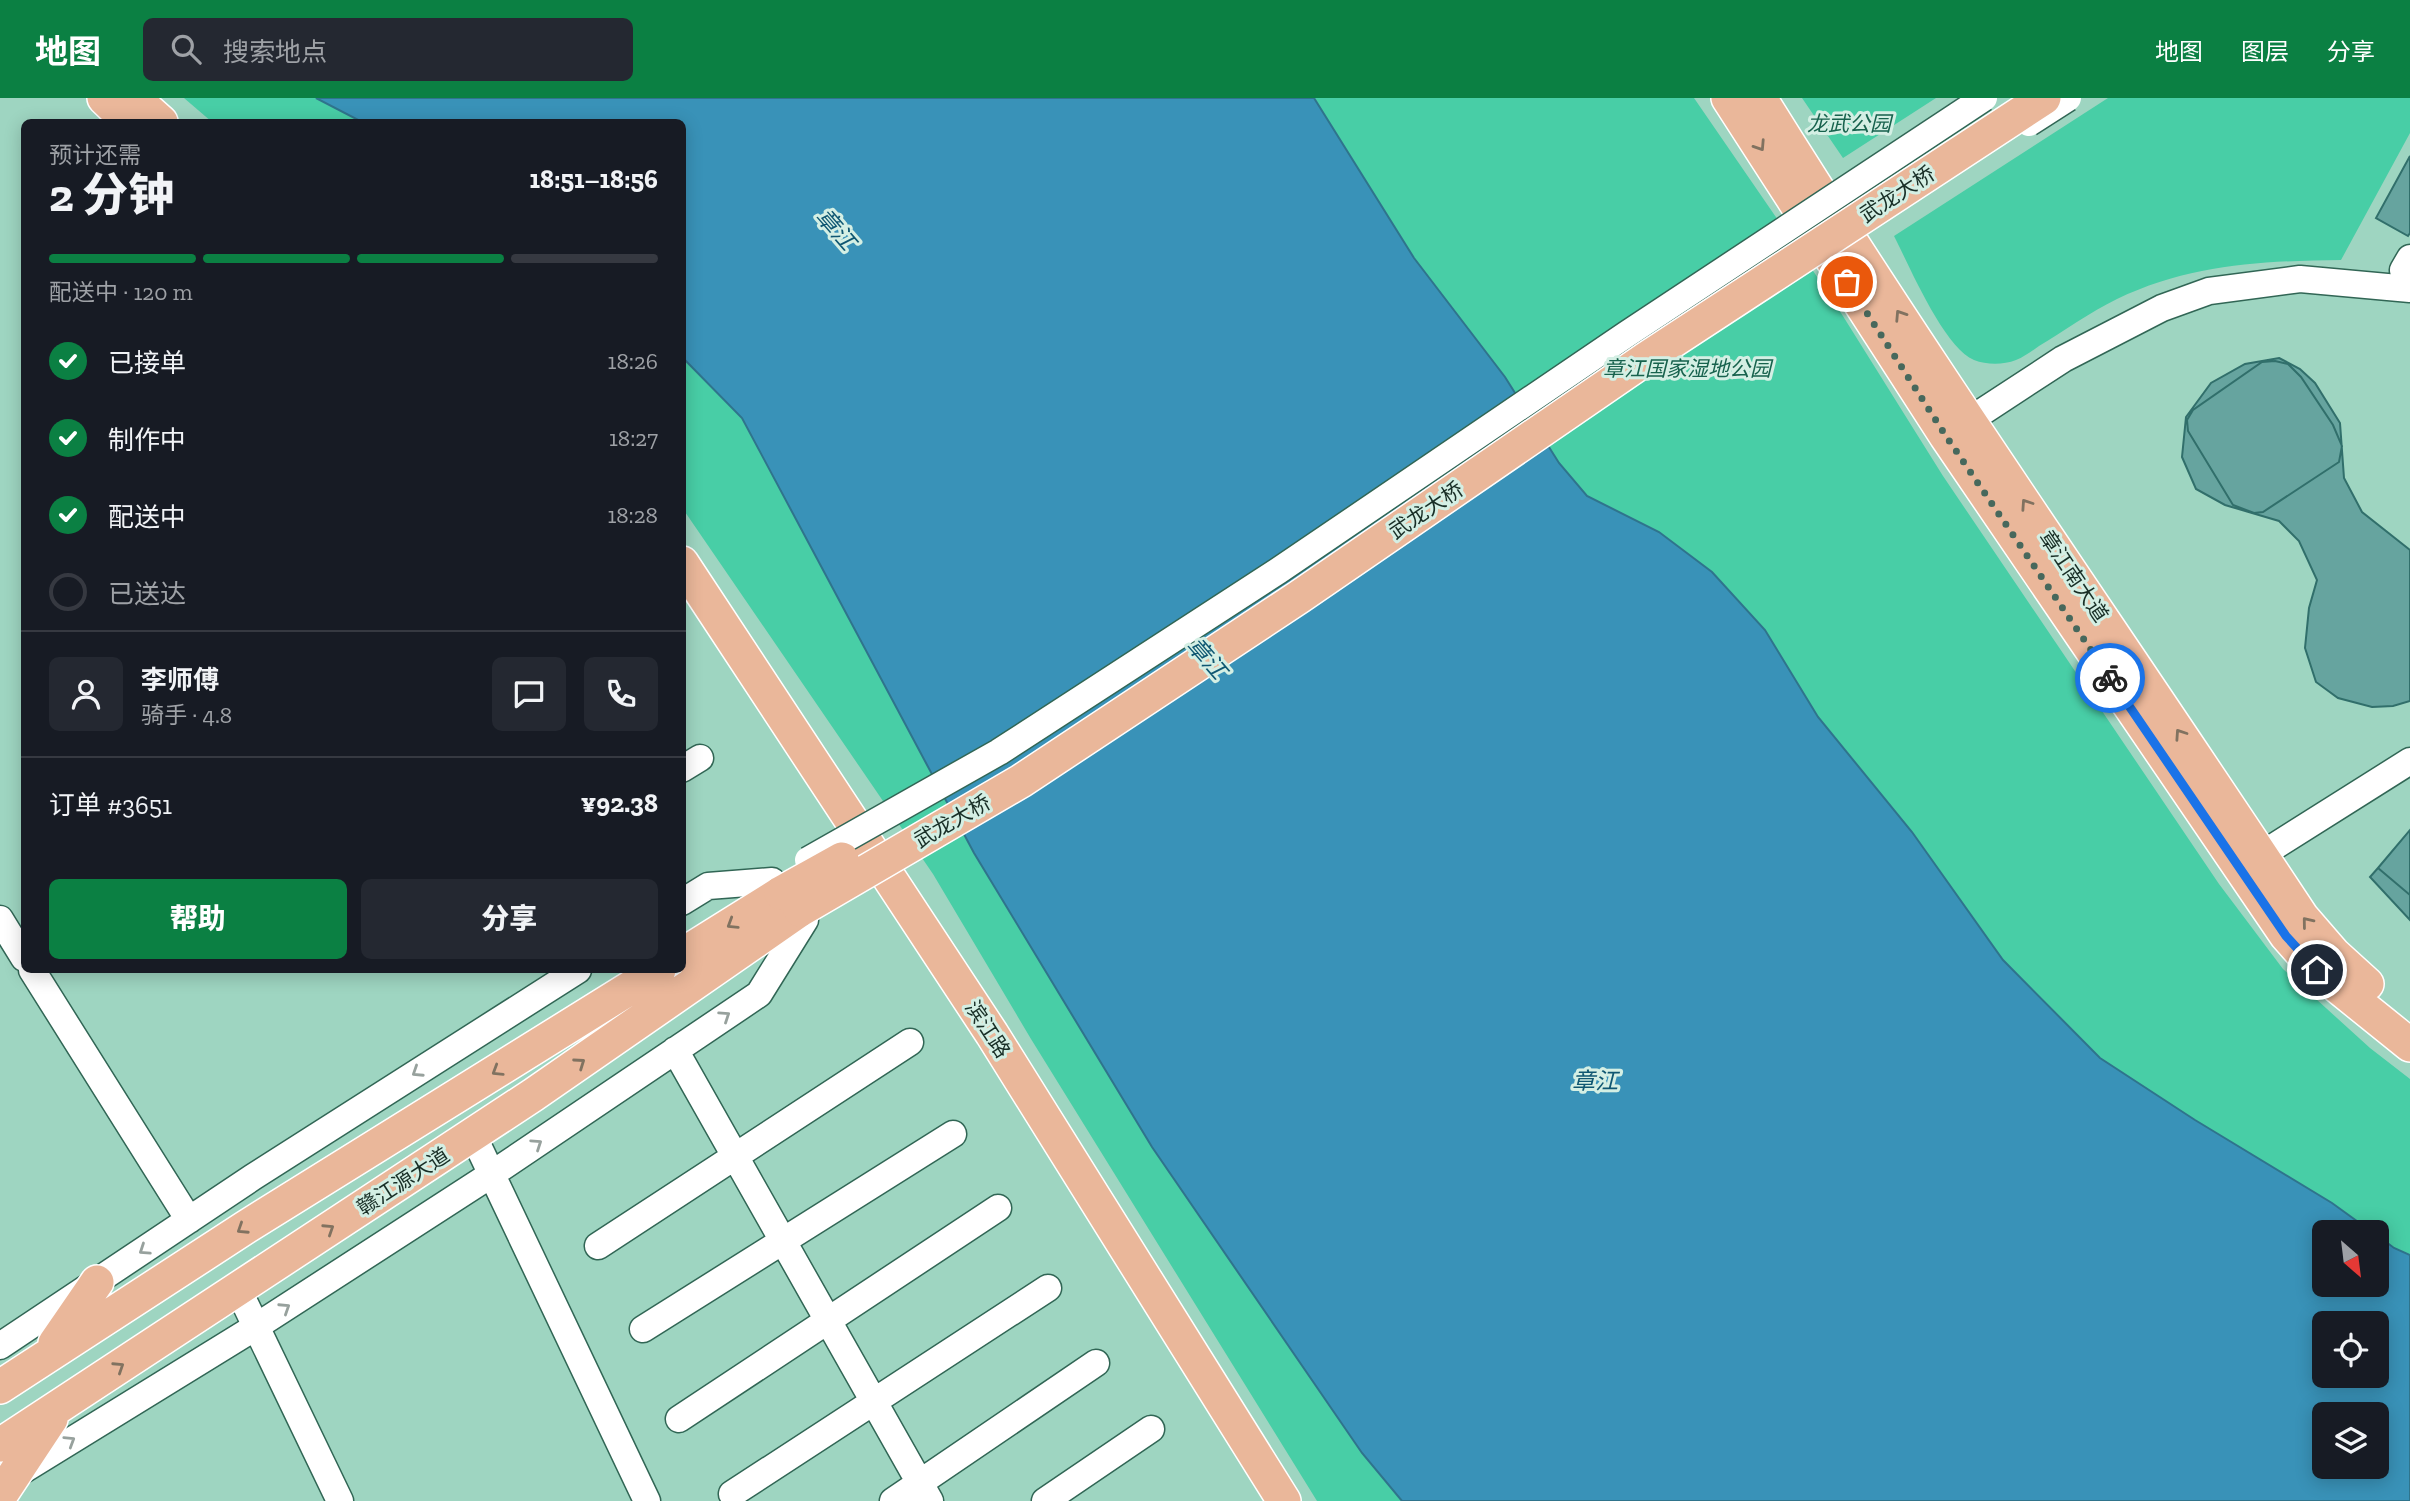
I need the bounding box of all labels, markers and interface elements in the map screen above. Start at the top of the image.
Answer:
search box [143,18,633,81]
icon: search [167,30,205,68]
text: 地图 [35,32,101,71]
text: 搜索地点 [223,36,327,68]
text: 地图 [2155,37,2203,66]
text: 图层 [2241,37,2289,66]
text: 分享 [2327,37,2375,66]
park label: 龙武公园 [1807,111,1894,136]
one-way arrow [1751,139,1764,152]
text: 预计还需 [49,141,141,169]
street label: 武龙大桥 [1855,161,1939,227]
text: 18:51–18:56 [529,163,658,195]
text: 2 分钟 [49,168,174,223]
water label: 章江 [810,202,864,258]
pin [1817,252,1877,312]
icon: bag [1828,263,1866,301]
text: 配送中 · 120 m [49,278,193,306]
one-way arrow [1895,309,1908,322]
icon: check [49,342,87,380]
text: 已接单 [108,347,186,379]
text: 18:26 [608,347,658,375]
park label: 章江国家湿地公园 [1603,356,1774,381]
icon: check [49,419,87,457]
text: 制作中 [108,424,186,456]
text: 18:27 [609,424,658,452]
street label: 武龙大桥 [1384,476,1468,544]
icon: check [49,496,87,534]
one-way arrow [2022,499,2034,512]
text: 配送中 [108,501,186,533]
text: 18:28 [607,501,658,529]
street label: 章江南大道 [2034,525,2114,627]
text: 已送达 [108,578,186,610]
water label: 章江 [1181,631,1235,687]
courier [2075,643,2145,713]
button: person [49,657,123,731]
button: chat [492,657,566,731]
button: phone [584,657,658,731]
icon: bike [2091,659,2129,697]
text: 李师傅 [141,664,219,696]
text: 骑手 · 4.8 [141,701,232,729]
one-way arrow [2175,729,2188,742]
text: ¥92.38 [581,787,658,819]
text: 订单 #3651 [49,789,172,821]
street label: 武龙大桥 [909,789,995,853]
button: 帮助 [49,879,347,959]
button: 分享 [361,879,658,959]
one-way arrow [727,916,740,929]
one-way arrow [2302,918,2315,930]
pin [2287,940,2347,1000]
icon: home [2298,951,2336,989]
street label: 滨江路 [960,996,1016,1062]
one-way arrow [717,1012,730,1025]
one-way arrow [572,1059,585,1071]
one-way arrow [492,1062,505,1075]
one-way arrow [412,1064,425,1077]
water label: 章江 [1572,1067,1621,1095]
one-way arrow [529,1139,542,1152]
street label: 赣江源大道 [352,1142,454,1220]
north arrow [2312,1220,2389,1297]
map controls [2312,1220,2389,1479]
one-way arrow [236,1221,249,1234]
one-way arrow [321,1225,334,1237]
one-way arrow [139,1242,152,1255]
one-way arrow [277,1304,290,1317]
button: locate [2312,1311,2389,1388]
one-way arrow [111,1363,124,1376]
button: layers [2312,1402,2389,1479]
one-way arrow [63,1436,76,1449]

